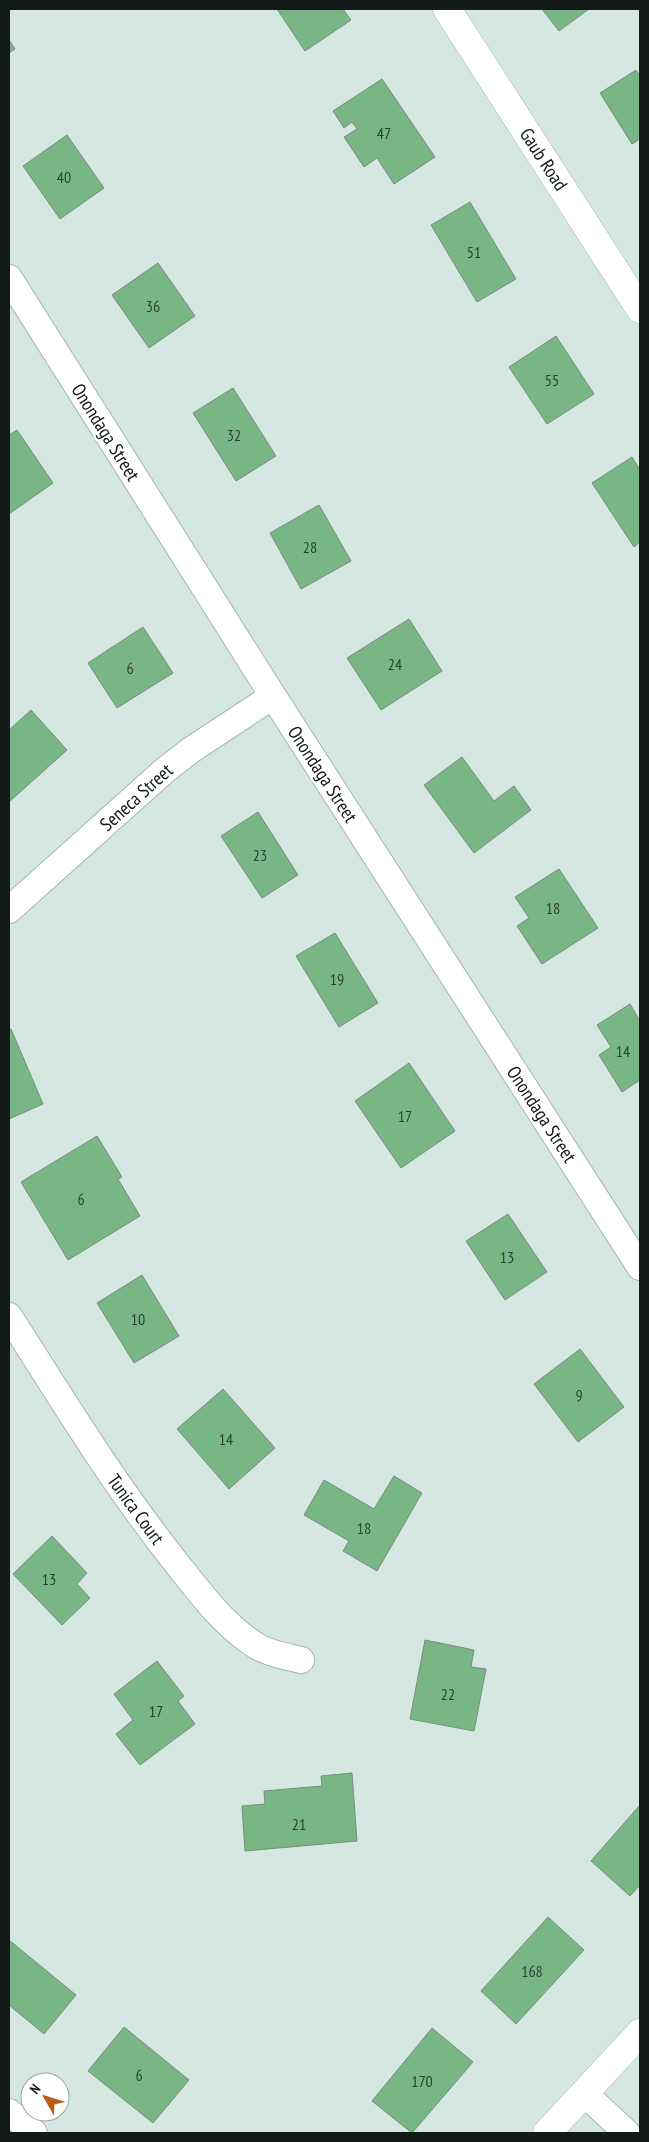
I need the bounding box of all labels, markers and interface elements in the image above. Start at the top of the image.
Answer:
house number: 47 [377,123,391,143]
street label: Gaub Road [515,123,573,195]
house number: 40 [57,167,71,187]
house number: 51 [467,242,481,262]
house number: 36 [146,296,160,316]
house number: 55 [545,370,559,390]
street label: Onondaga Street [67,379,146,486]
house number: 32 [227,425,241,445]
house number: 28 [303,537,317,557]
house number: 24 [388,654,402,674]
house number: 6 [126,658,134,678]
street label: Onondaga Street [283,721,364,827]
street label: Seneca Street [95,758,178,836]
house number: 23 [253,845,267,865]
house number: 18 [546,898,560,918]
house number: 19 [330,969,344,989]
house number: 14 [616,1041,630,1061]
street label: Onondaga Street [502,1061,583,1167]
house number: 17 [398,1106,412,1126]
house number: 6 [77,1189,85,1209]
house number: 13 [500,1247,514,1267]
house number: 10 [131,1309,145,1329]
house number: 9 [575,1385,583,1405]
house number: 14 [219,1429,233,1449]
street label: Tunica Court [102,1469,170,1550]
house number: 18 [357,1518,371,1538]
house number: 13 [42,1569,56,1589]
house number: 22 [441,1684,455,1704]
house number: 17 [149,1701,163,1721]
house number: 21 [292,1814,306,1834]
house number: 168 [521,1961,543,1981]
house number: 6 [135,2065,143,2085]
house number: 170 [411,2071,433,2091]
north arrow [20,2072,70,2122]
text: N [26,2080,44,2097]

